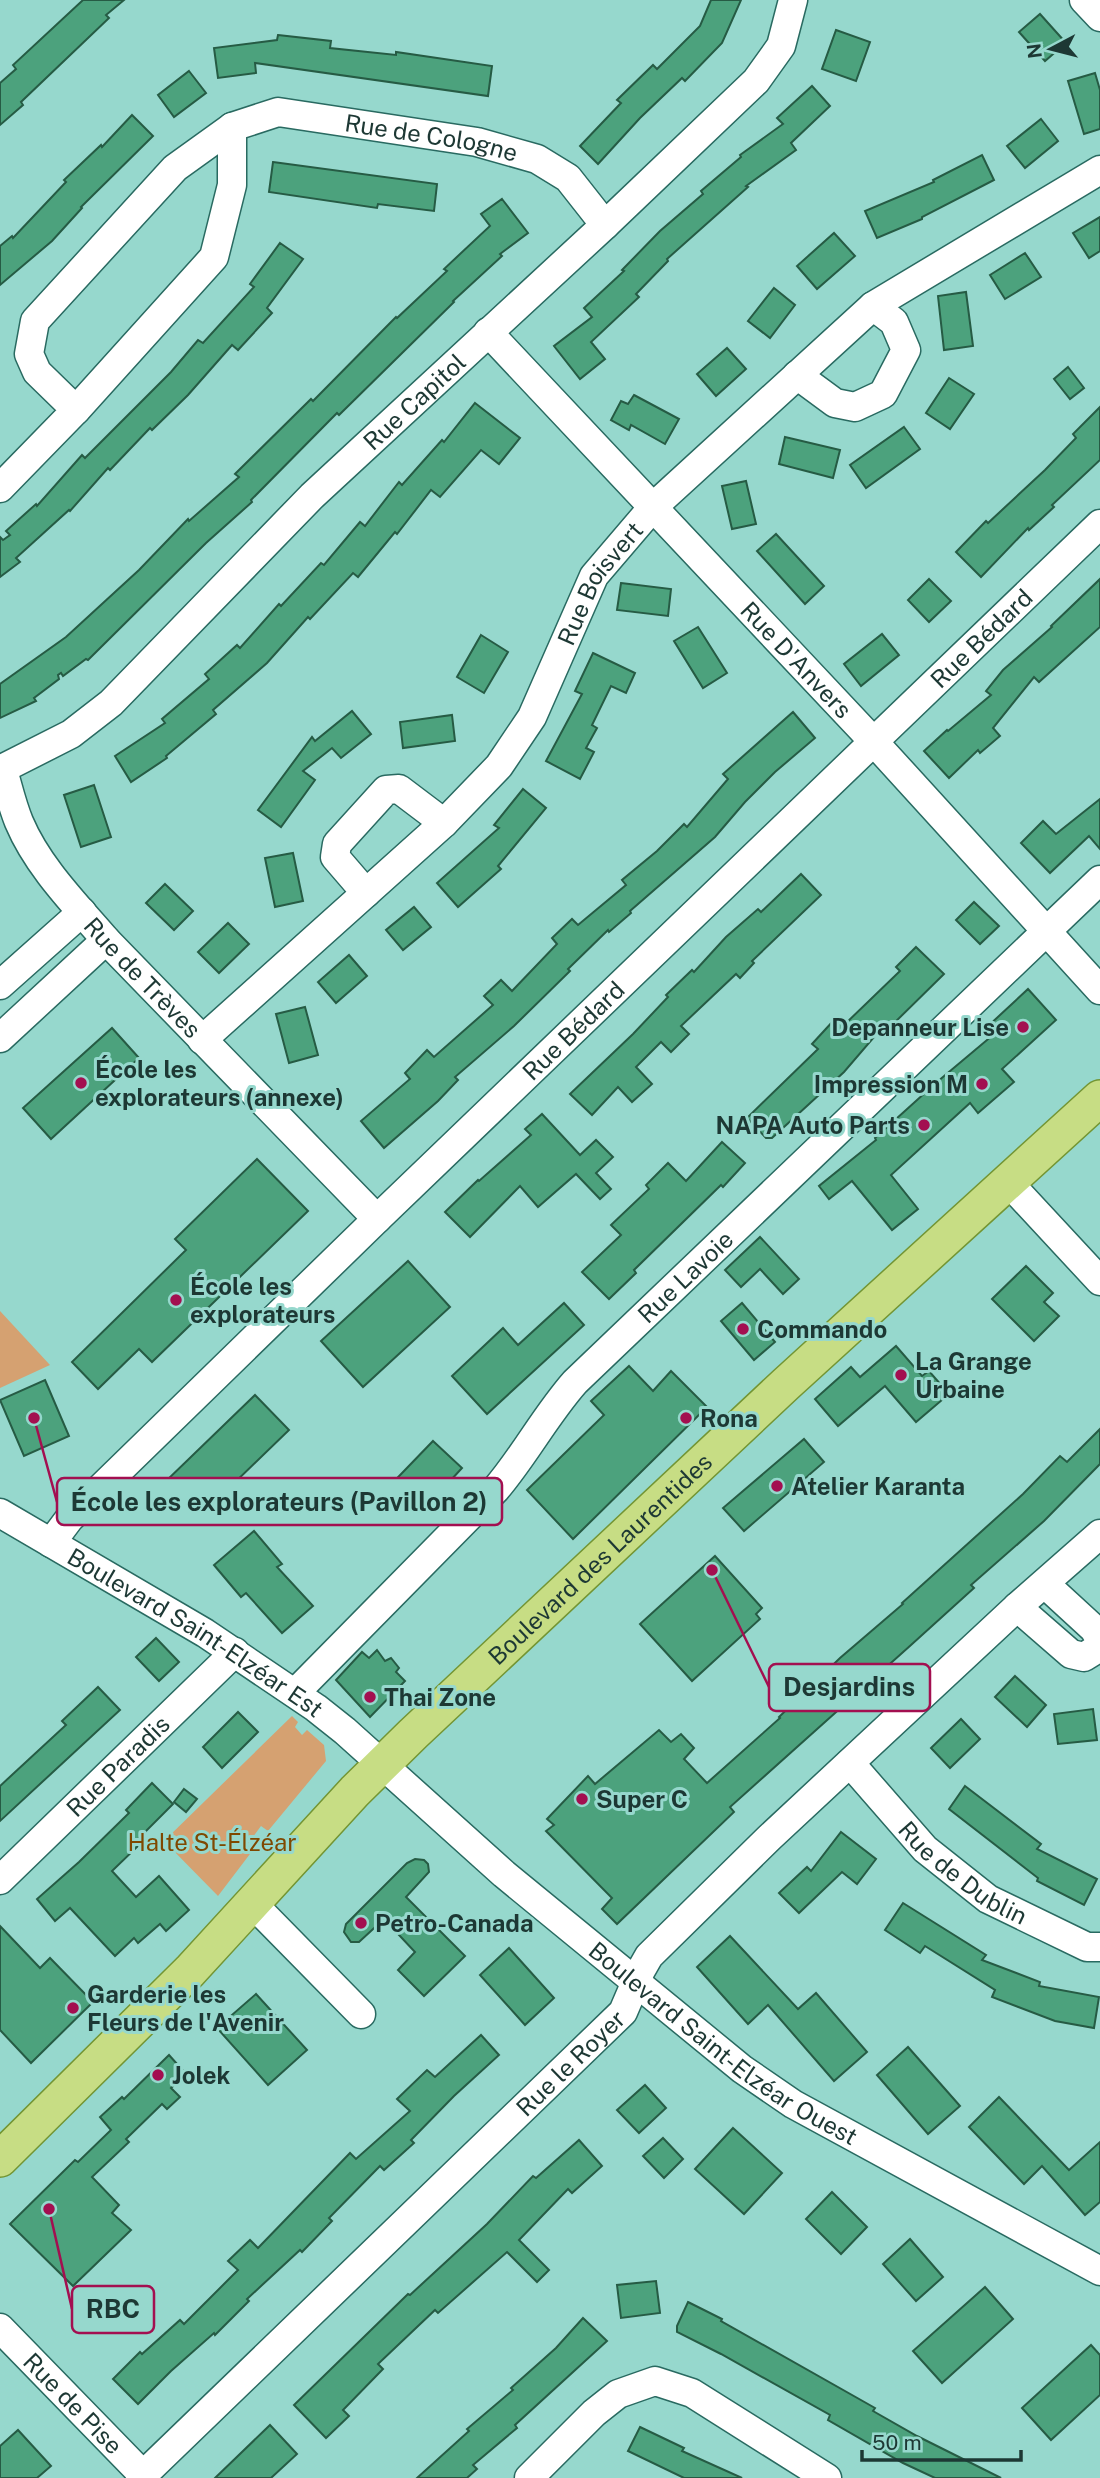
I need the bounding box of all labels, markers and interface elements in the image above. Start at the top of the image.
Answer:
north arrow [1016,14,1086,84]
text: N [1022,42,1046,60]
street label: Rue de Cologne [343,108,521,167]
street label: Rue Capitol [357,347,471,456]
street label: Rue Boisvert [551,516,648,649]
street label: Rue Bédard [925,583,1038,693]
street label: Rue D'Anvers [735,596,858,724]
street label: Rue de Trèves [79,911,207,1043]
street label: Rue Bédard [516,975,630,1086]
place label: Depanneur Lise [831,1013,1009,1041]
marker: Depanneur Lise [1015,1019,1031,1035]
place label: École les explorateurs (annexe) [95,1055,344,1111]
place label: Impression M [814,1070,968,1098]
marker: École les explorateurs (annexe) [73,1075,89,1091]
marker: Impression M [974,1076,990,1092]
place label: NAPA Auto Parts [716,1111,910,1139]
marker: NAPA Auto Parts [916,1117,932,1133]
street label: Rue Lavoie [632,1225,739,1328]
place label: École les explorateurs [190,1272,336,1328]
marker: École les explorateurs [168,1292,184,1308]
place label: Commando [757,1315,887,1343]
marker: Commando [735,1321,751,1337]
place label: La Grange Urbaine [915,1347,1032,1403]
marker: La Grange Urbaine [893,1367,909,1383]
place label: Rona [700,1404,758,1432]
marker: Rona [678,1410,694,1426]
street label: Boulevard des Laurentides [482,1447,717,1670]
place label: Atelier Karanta [791,1472,965,1500]
callout: École les explorateurs (Pavillon 2) [57,1478,502,1525]
marker: Atelier Karanta [769,1478,785,1494]
text: École les explorateurs (Pavillon 2) [71,1486,487,1517]
street label: Boulevard Saint-Elzéar Est [63,1542,329,1722]
callout: Desjardins [769,1664,930,1711]
text: Desjardins [783,1671,915,1702]
place label: Thai Zone [384,1683,496,1711]
marker: Thai Zone [362,1689,378,1705]
street label: Rue Paradis [60,1710,175,1822]
place label: Super C [596,1785,688,1813]
marker: Super C [574,1791,590,1807]
street label: Rue de Dublin [893,1815,1032,1930]
park label: Halte St-Élzéar [127,1828,297,1856]
place label: Petro-Canada [375,1909,533,1937]
marker: Petro-Canada [353,1915,369,1931]
street label: Boulevard Saint-Elzéar Ouest [584,1936,862,2150]
place label: Garderie les Fleurs de l'Avenir [87,1980,284,2036]
marker: Garderie les Fleurs de l'Avenir [65,2000,81,2016]
street label: Rue le Royer [510,2004,630,2122]
place label: Jolek [172,2061,230,2089]
marker: Jolek [150,2067,166,2083]
callout: RBC [72,2286,154,2333]
text: RBC [86,2293,140,2324]
street label: Rue de Pise [18,2347,128,2459]
scale bar [862,2418,1021,2462]
text: 50 m [872,2430,922,2455]

